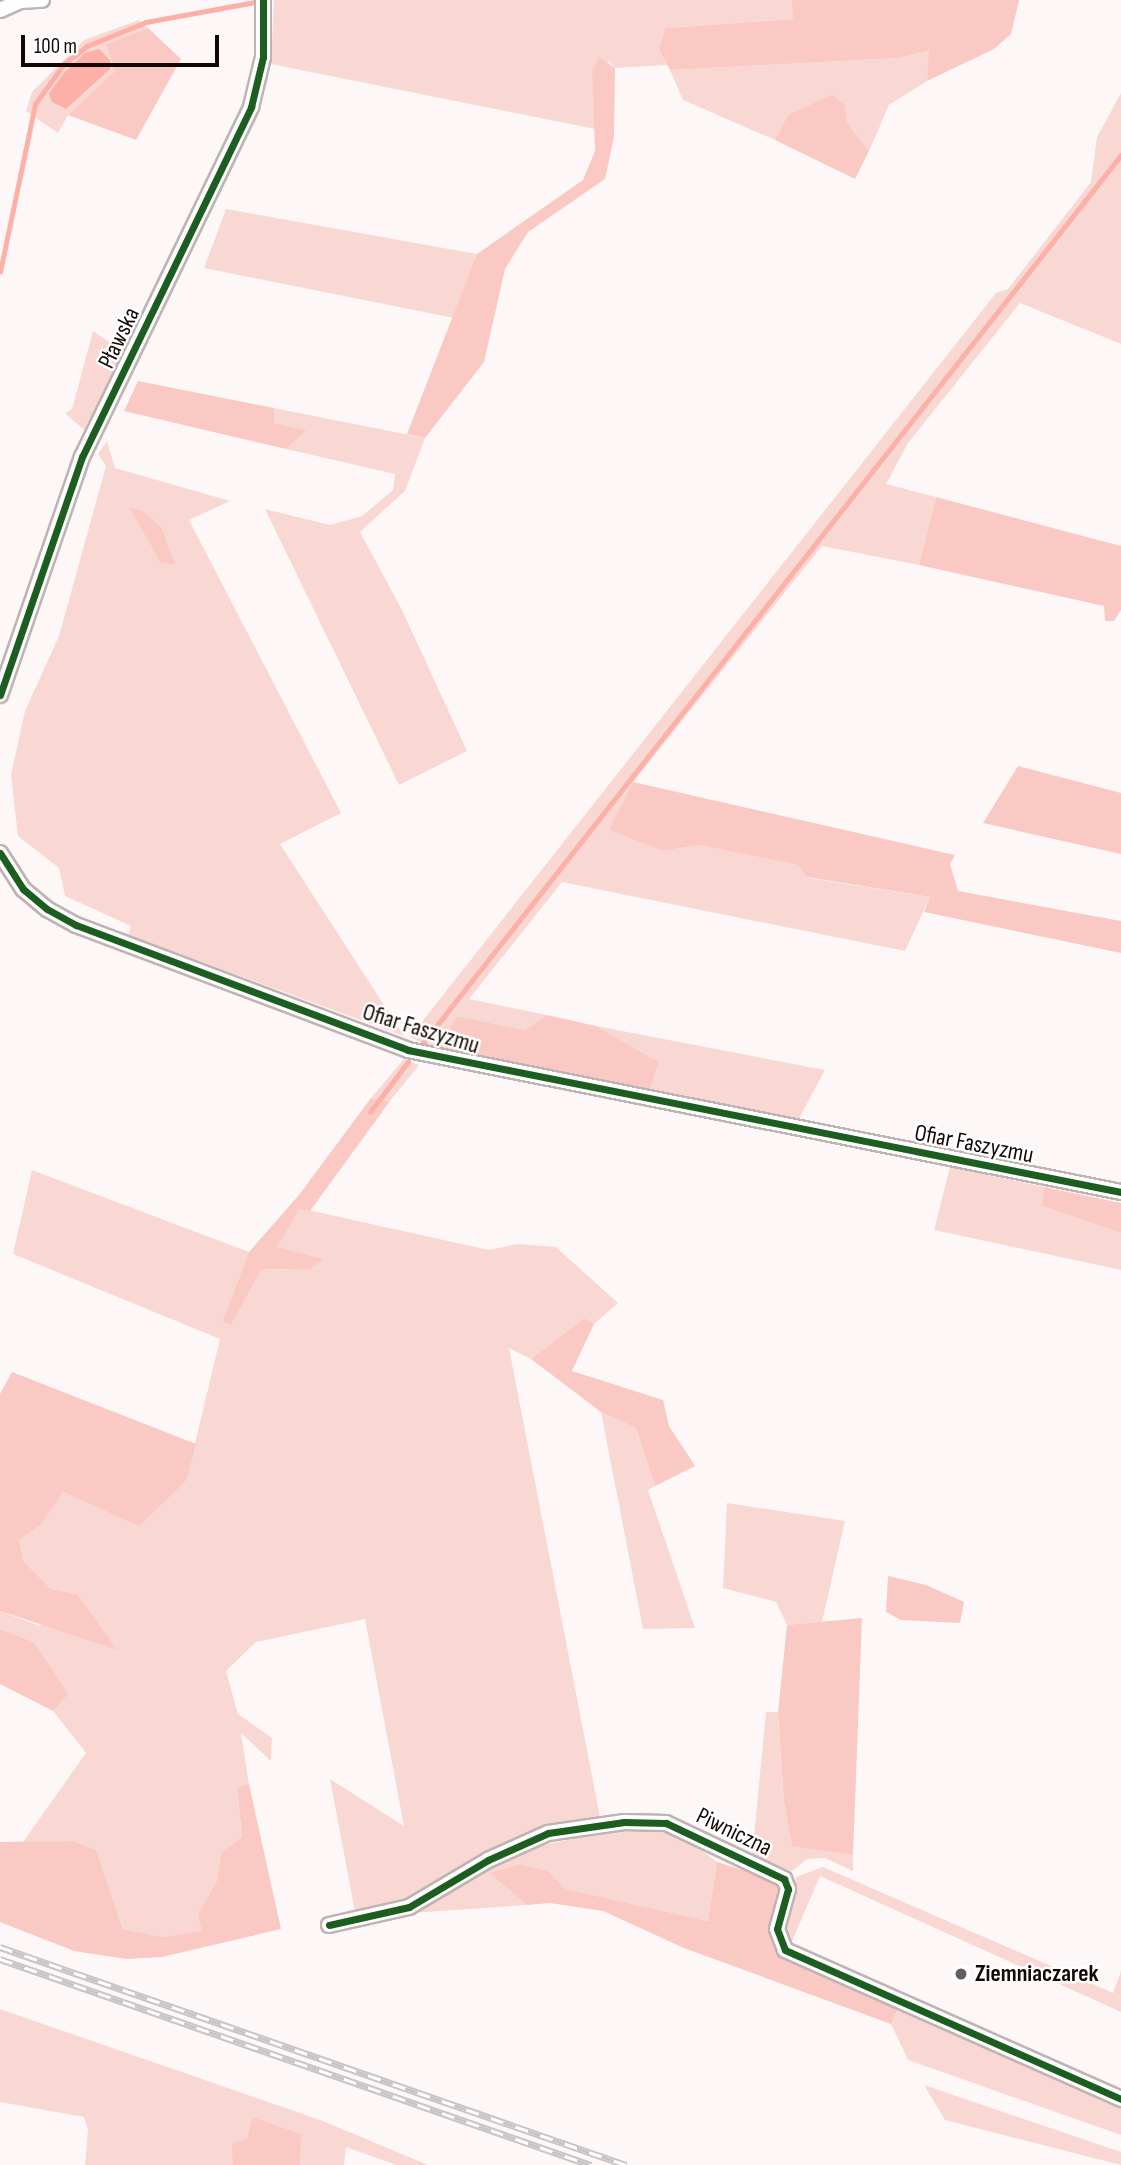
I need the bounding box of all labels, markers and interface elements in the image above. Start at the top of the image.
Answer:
scale bar [24,21,222,65]
text: 100 m [34,34,77,59]
street label: Pławska [92,303,146,373]
street label: Ofiar Faszyzmu [359,998,483,1060]
street label: Ofiar Faszyzmu [912,1118,1036,1170]
street label: Piwniczna [692,1801,776,1863]
place label: Ziemniaczarek [975,1960,1099,1988]
marker: Ziemniaczarek [953,1966,969,1982]

